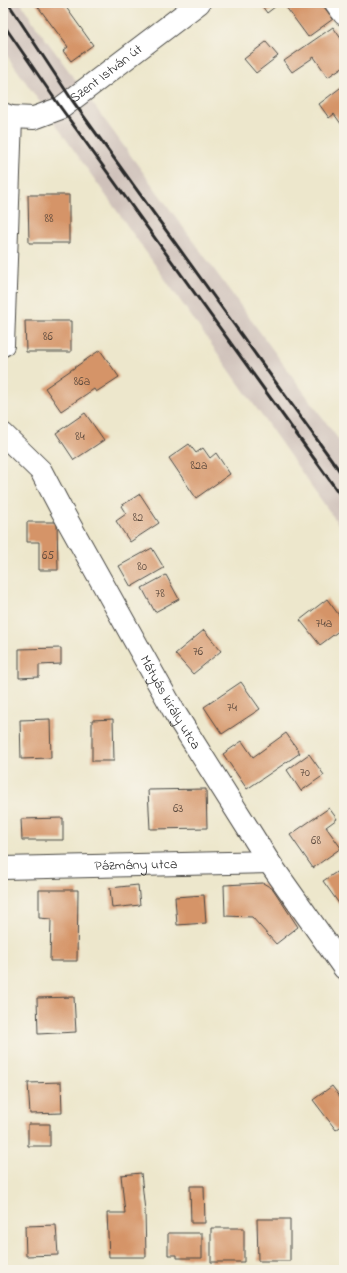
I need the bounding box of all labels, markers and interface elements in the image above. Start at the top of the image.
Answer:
street label: Szent István út [65,39,147,108]
house number: 88 [44,210,54,228]
house number: 86 [43,328,54,346]
house number: 86a [74,373,90,391]
house number: 84 [75,428,85,446]
house number: 82a [191,457,207,475]
house number: 82 [133,509,143,527]
house number: 65 [42,547,54,565]
house number: 80 [137,558,147,576]
house number: 78 [155,585,165,603]
house number: 74a [316,615,332,633]
house number: 76 [193,643,204,661]
street label: Mátyás király utca [134,651,206,754]
house number: 74 [227,699,237,717]
house number: 70 [300,764,310,782]
house number: 63 [173,800,183,818]
house number: 68 [311,832,321,850]
street label: Pázmány utca [94,854,178,876]

